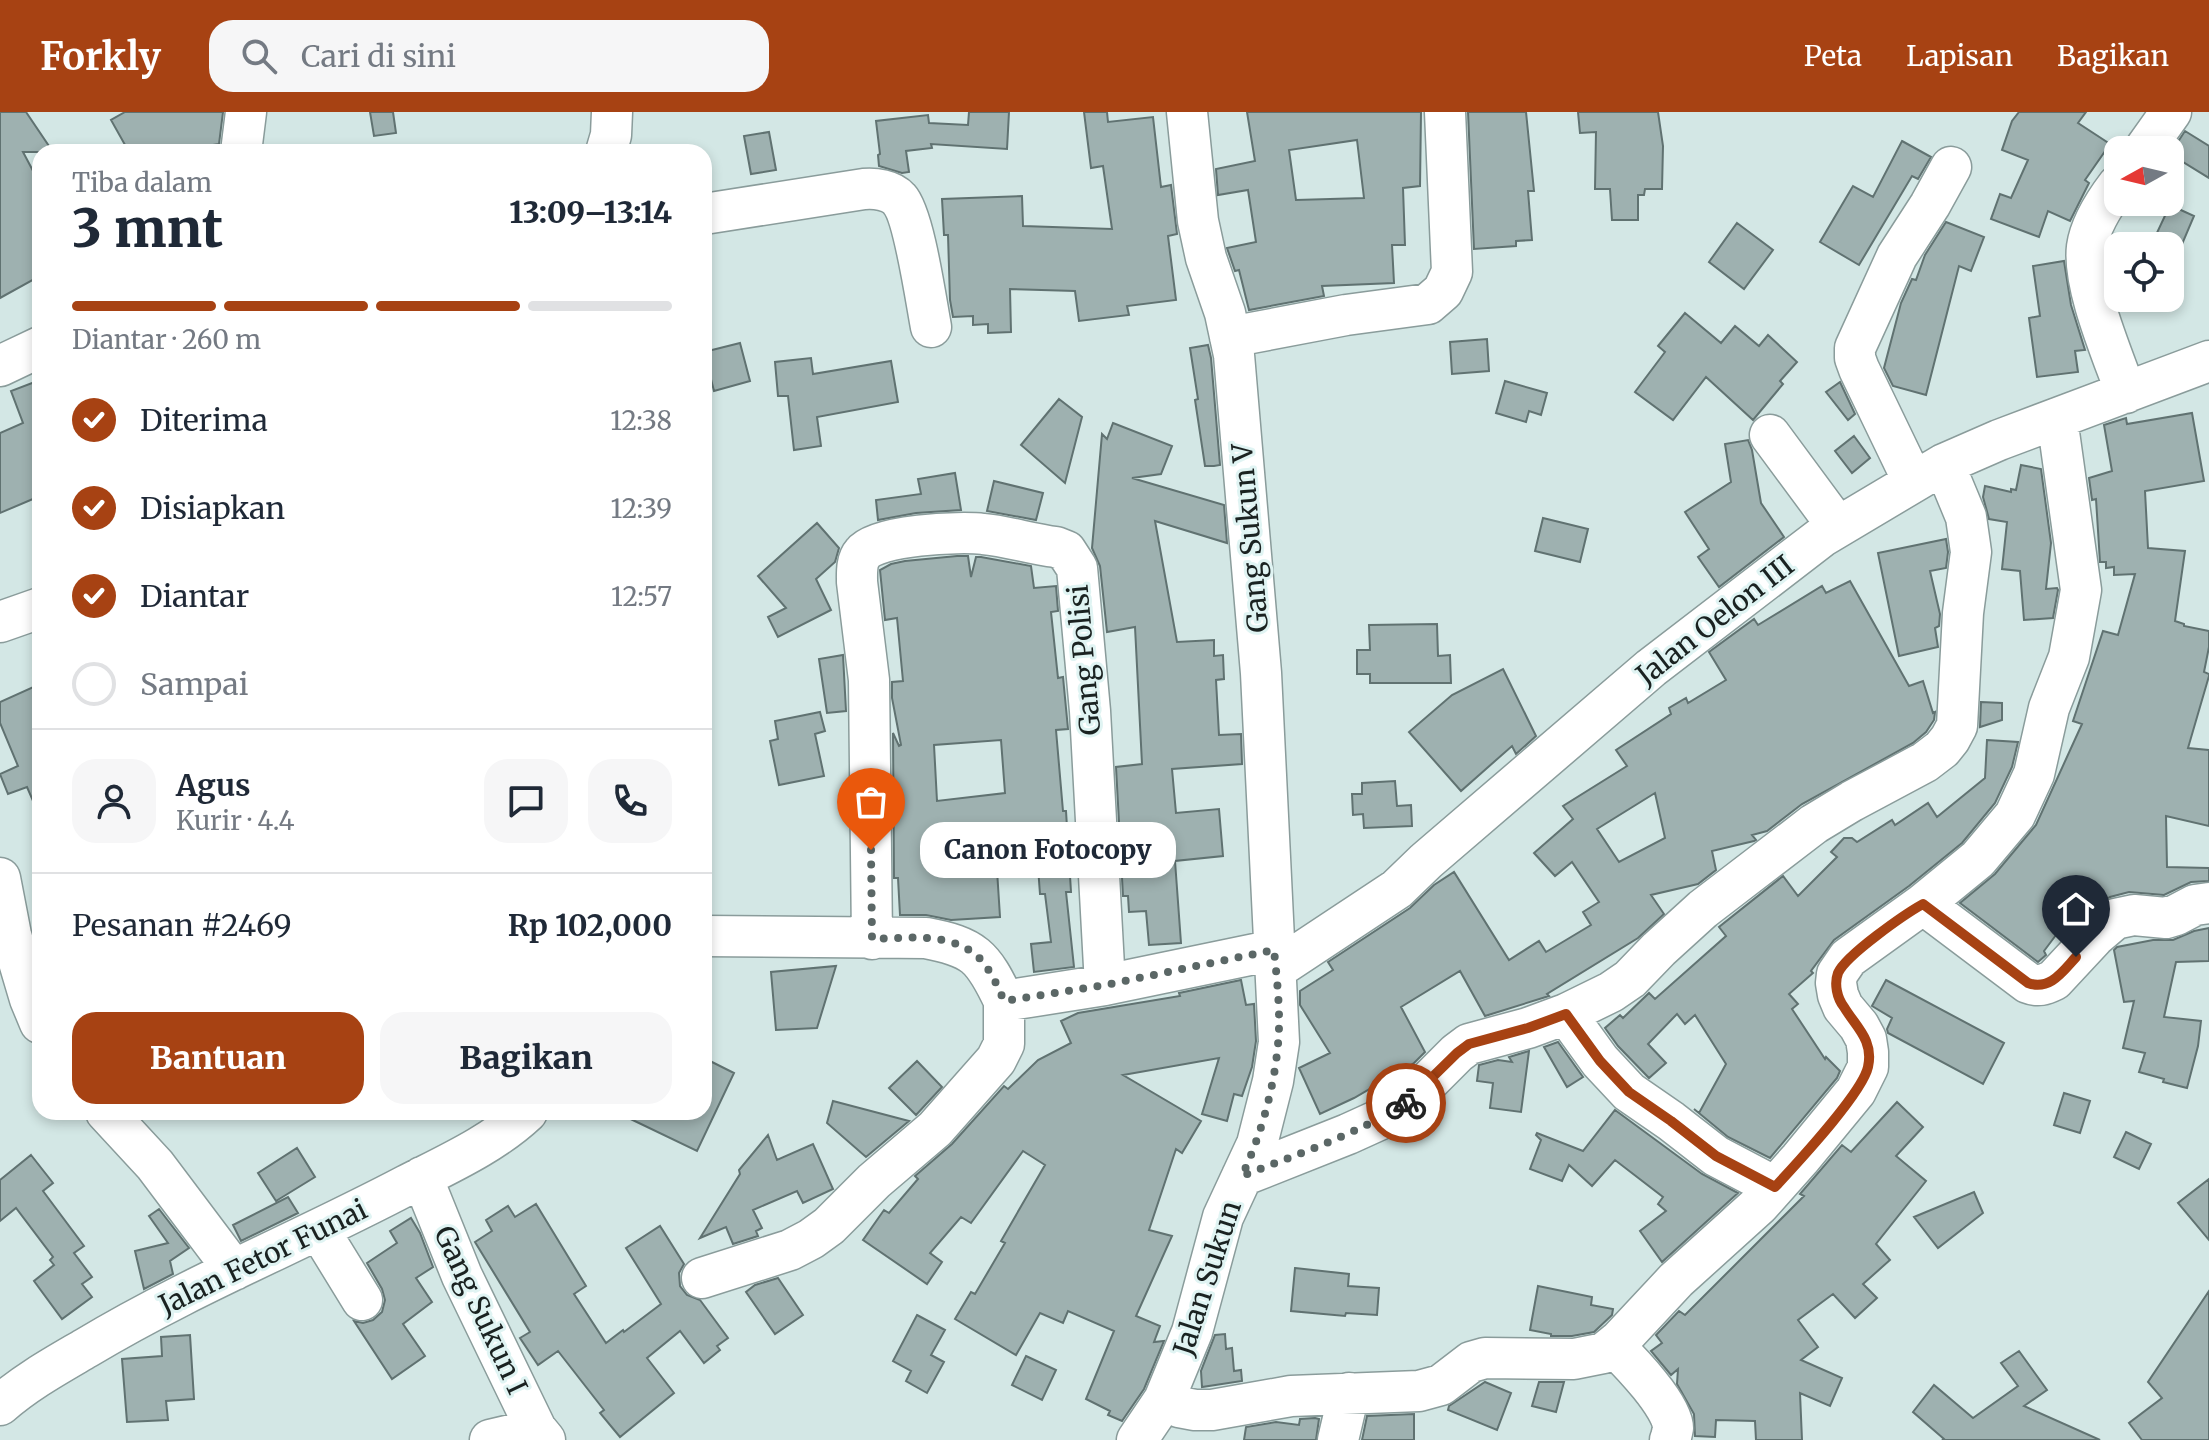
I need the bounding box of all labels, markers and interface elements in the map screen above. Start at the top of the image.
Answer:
search box [209,20,769,92]
text: Forkly [40,33,161,80]
icon: search [237,34,281,78]
text: Cari di sini [301,37,456,75]
text: Peta [1804,38,1862,74]
text: Lapisan [1906,38,2013,74]
text: Bagikan [2057,38,2169,74]
north arrow [2104,136,2184,216]
map controls [2104,136,2184,312]
text: Tiba dalam [72,166,212,199]
text: 13:09–13:14 [509,193,672,231]
text: 3 mnt [72,196,223,261]
button: locate [2104,232,2184,312]
text: Diantar · 260 m [72,323,261,356]
icon: check [72,398,116,442]
text: Diterima [140,401,268,439]
text: 12:38 [610,404,672,437]
street label: Gang Sukun V [1224,441,1276,634]
icon: check [72,486,116,530]
text: Disiapkan [140,489,285,527]
text: 12:39 [610,492,672,525]
street label: Jalan Oelon III [1628,547,1801,693]
icon: check [72,574,116,618]
text: Diantar [140,577,249,615]
text: 12:57 [611,580,672,613]
street label: Gang Polisi [1059,583,1109,737]
text: Sampai [140,665,248,703]
button: person [72,759,156,843]
button: chat [484,759,568,843]
button: phone [588,759,672,843]
text: Agus [176,766,251,804]
pin [837,768,905,850]
icon: bag [849,780,893,824]
text: Kurir · 4.4 [176,804,294,837]
callout: Canon Fotocopy [919,822,1175,878]
text: Canon Fotocopy [944,833,1152,866]
pin [2042,875,2110,957]
icon: home [2054,887,2098,931]
text: Pesanan #2469 [72,906,292,944]
text: Rp 102,000 [508,906,672,944]
button: Bantuan [72,1012,364,1104]
button: Bagikan [380,1012,672,1104]
courier [1366,1063,1446,1143]
icon: bike [1384,1081,1428,1125]
street label: Jalan Fetor Funai [152,1191,373,1323]
street label: Jalan Sukun [1165,1196,1249,1361]
street label: Gang Sukun I [426,1220,536,1400]

